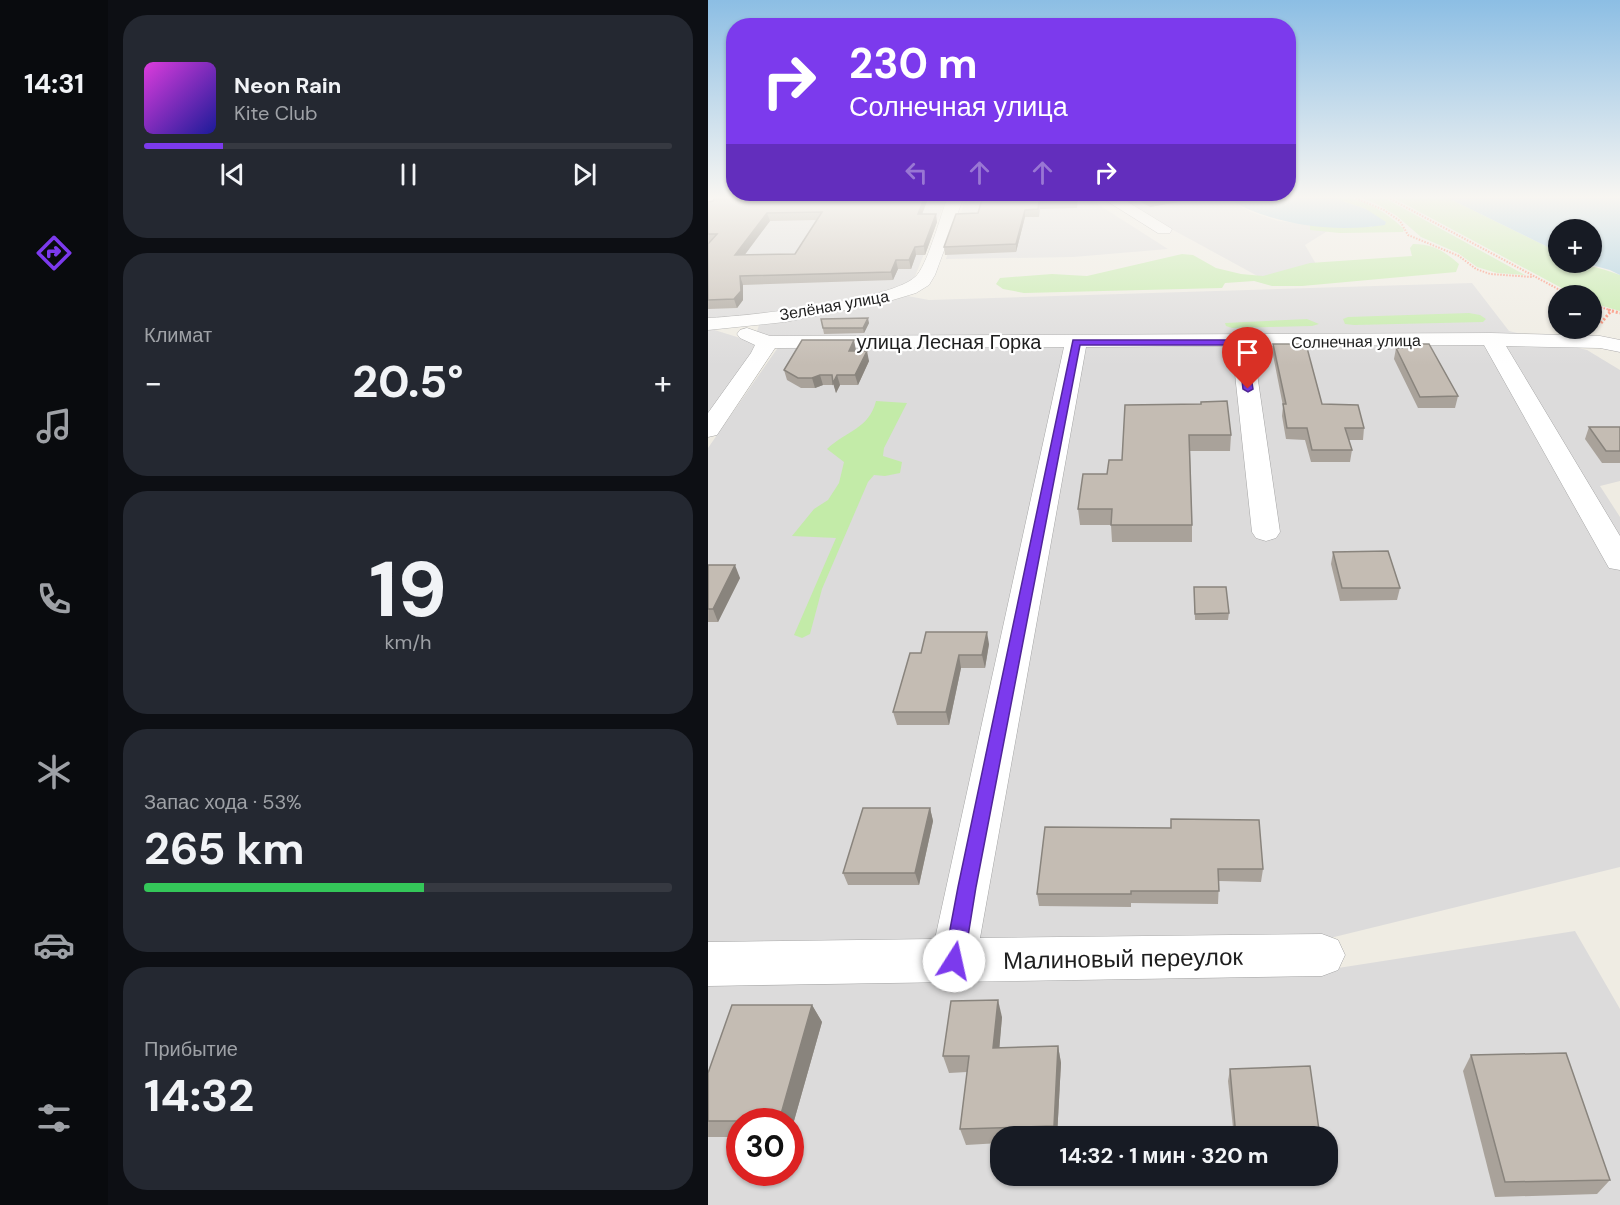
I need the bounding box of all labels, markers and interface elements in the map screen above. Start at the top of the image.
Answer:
text: 230 m [849,36,978,91]
icon: right [750,42,828,120]
text: 14:31 [24,66,84,101]
text: Neon Rain [234,71,341,100]
text: Солнечная улица [849,89,1068,124]
text: Kite Club [234,100,318,126]
icon: left [900,156,933,189]
icon: ahead [963,156,996,189]
icon: ahead [1026,156,1059,189]
icon: right [1089,156,1122,189]
icon: previous [216,158,249,191]
icon: pause [392,158,425,191]
icon: next [568,158,601,191]
map controls [1548,219,1602,339]
button: + [1548,219,1602,273]
icon: directions [33,232,75,274]
button: − [1548,285,1602,339]
street label: Зелёная улица [778,286,891,325]
text: Климат [144,322,212,348]
pin [1222,327,1273,389]
street label: улица Лесная Горка [857,329,1042,355]
street label: Солнечная улица [1291,330,1421,353]
icon: arrive [1231,336,1264,369]
text: 20.5° [352,352,464,411]
text: − [144,361,162,404]
text: + [654,361,672,404]
icon: music [33,405,75,447]
text: 19 [369,539,447,640]
icon: phone [33,578,75,620]
text: km/h [384,629,432,655]
icon: climate [33,751,75,793]
text: Запас хода · 53% [144,789,302,815]
text: 265 km [144,819,305,878]
icon: car [33,924,75,966]
position arrow [922,929,986,993]
street label: Малиновый переулок [1003,941,1244,976]
text: Прибытие [144,1036,238,1062]
text: 14:32 [144,1066,254,1125]
icon: filters [33,1097,75,1139]
speed limit sign: 30 [726,1108,804,1186]
text: 14:32 · 1 мин · 320 m [1059,1141,1269,1170]

